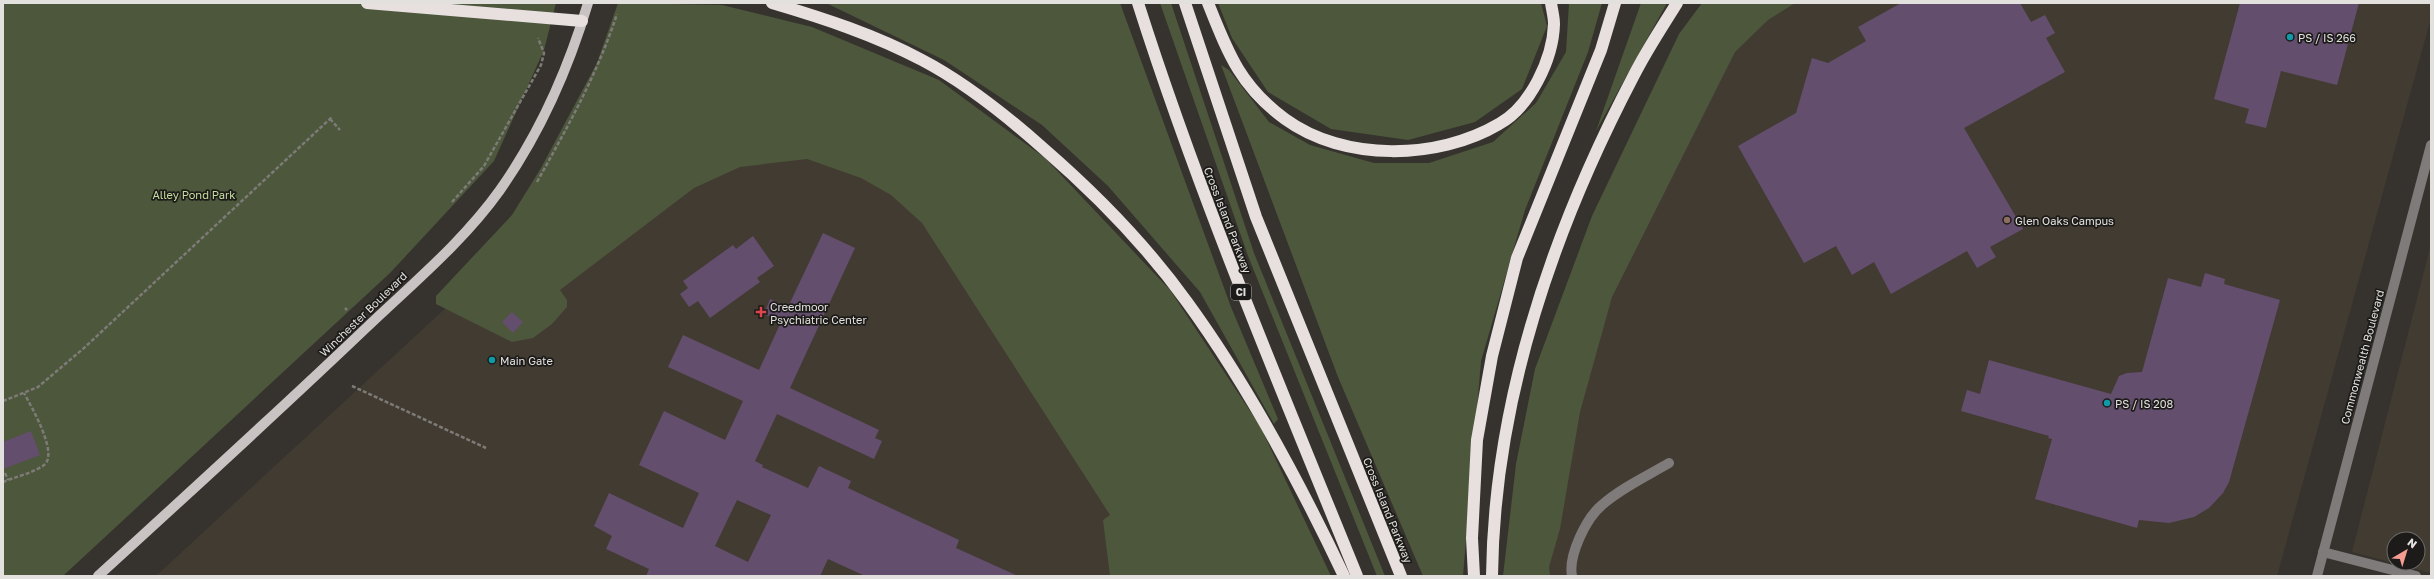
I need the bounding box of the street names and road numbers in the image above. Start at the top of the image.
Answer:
street label: Cross Island Parkway [1202,165,1254,275]
street label: Winchester Boulevard [317,269,409,359]
road number: CI [1231,284,1251,300]
street label: Commonwealth Boulevard [2338,288,2386,426]
street label: Cross Island Parkway [1361,455,1415,565]

